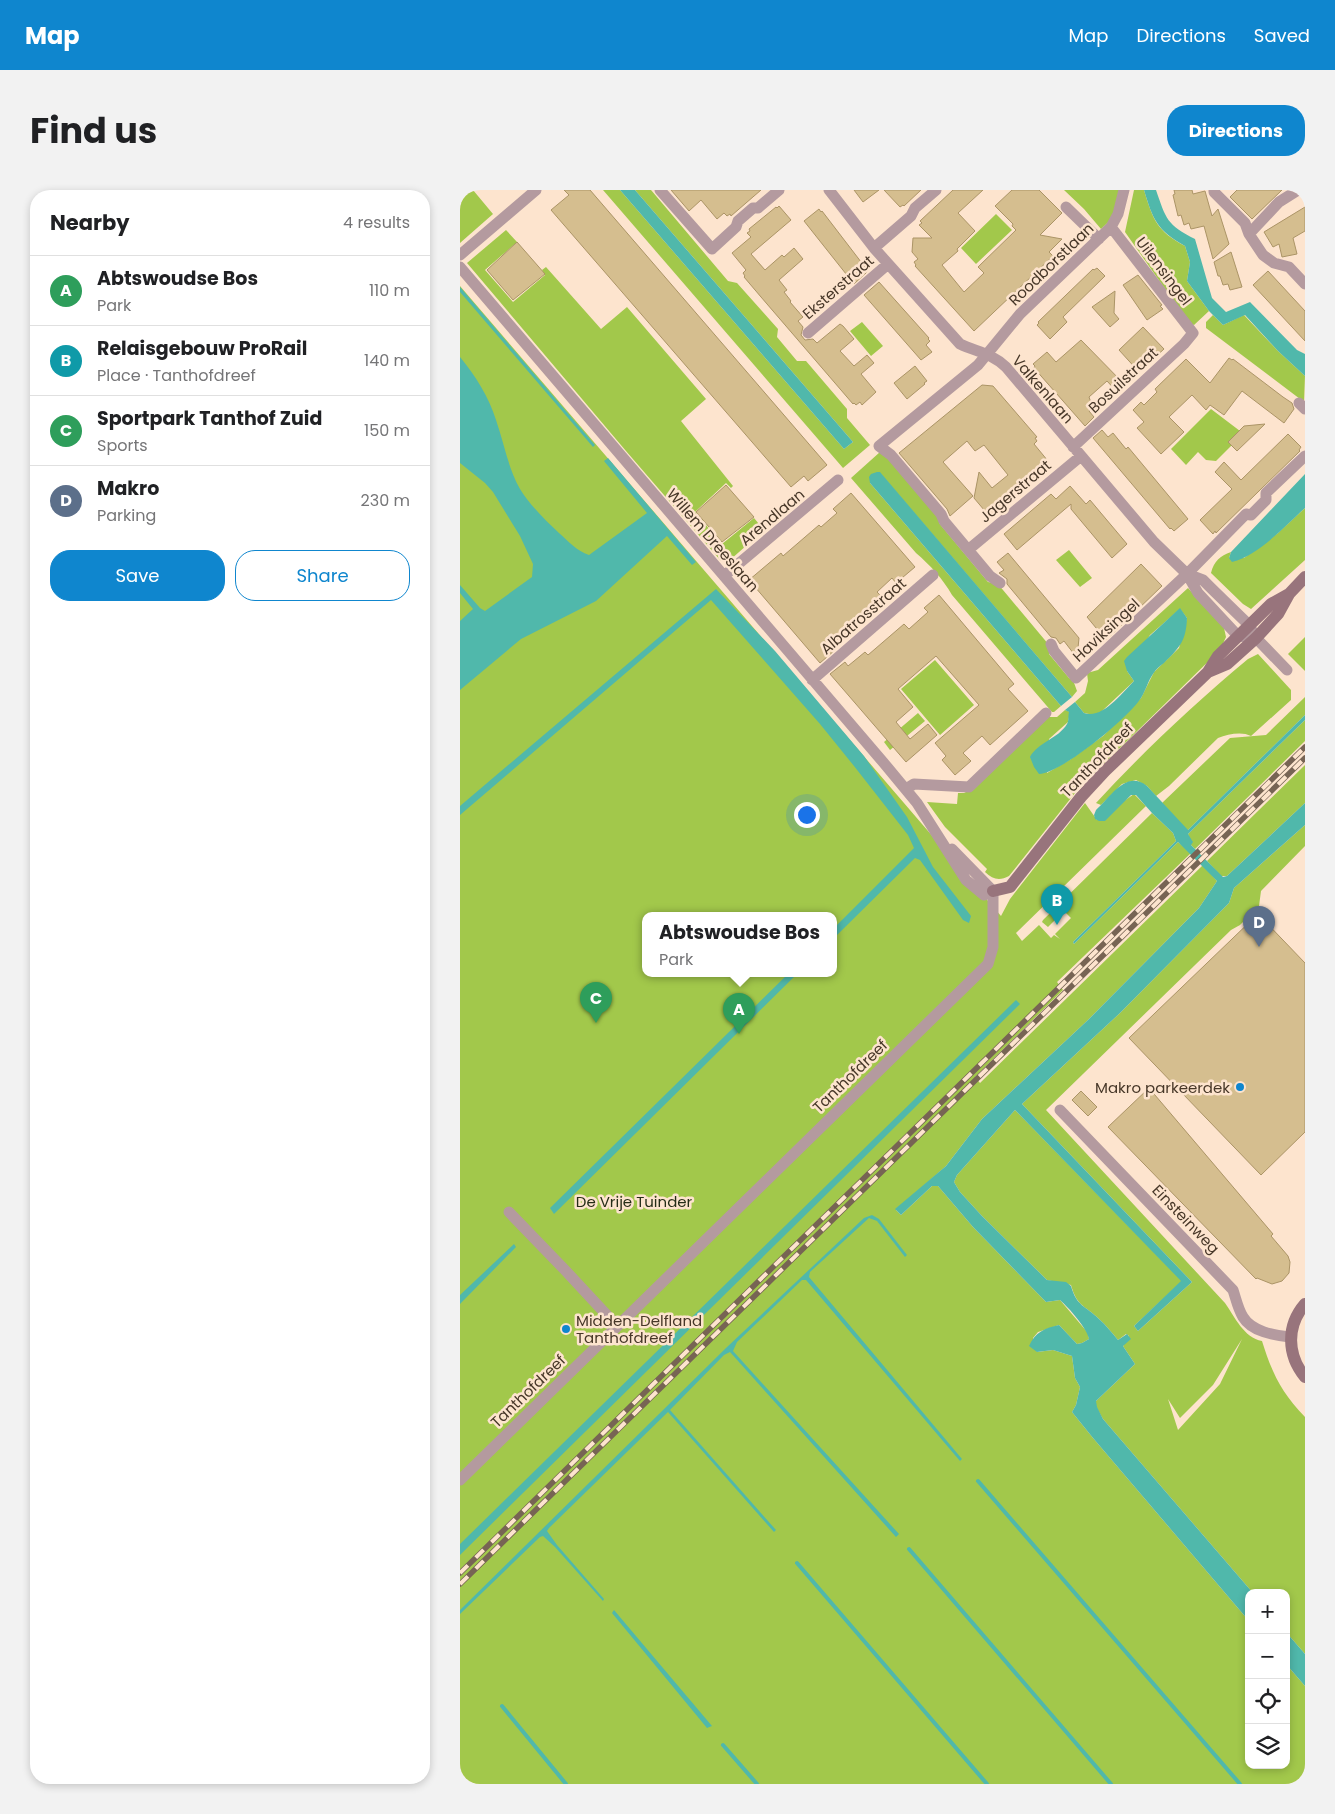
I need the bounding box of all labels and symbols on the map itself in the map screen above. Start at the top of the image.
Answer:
street label: Roodborstlaan [1004,218,1098,310]
street label: Uilensingel [1131,232,1197,310]
street label: Eksterstraat [798,250,878,324]
street label: Bosuilstraat [1084,342,1162,418]
street label: Valkenlaan [1007,350,1079,428]
street label: Jagerstraat [975,455,1055,527]
street label: Willem Dreeslaan [662,484,764,596]
street label: Arendlaan [735,484,809,550]
street label: Albatrosstraat [816,573,910,659]
street label: Haviksingel [1068,593,1144,667]
street label: Tanthofdreef [1056,718,1138,802]
your location [794,802,820,828]
pin: B [1041,884,1073,925]
pin: D [1243,906,1275,947]
pin: C [580,982,612,1023]
pin: A [723,993,755,1034]
street label: Tanthofdreef [808,1035,892,1117]
place label: Makro parkeerdek [1095,1077,1230,1098]
marker: Makro parkeerdek [1234,1081,1246,1093]
street label: Einsteinweg [1148,1180,1224,1258]
park label: De Vrije Tuinder [576,1191,693,1212]
place label: Midden-Delfland Tanthofdreef [576,1310,702,1348]
marker: Midden-Delfland Tanthofdreef [560,1323,572,1335]
street label: Tanthofdreef [486,1350,570,1432]

